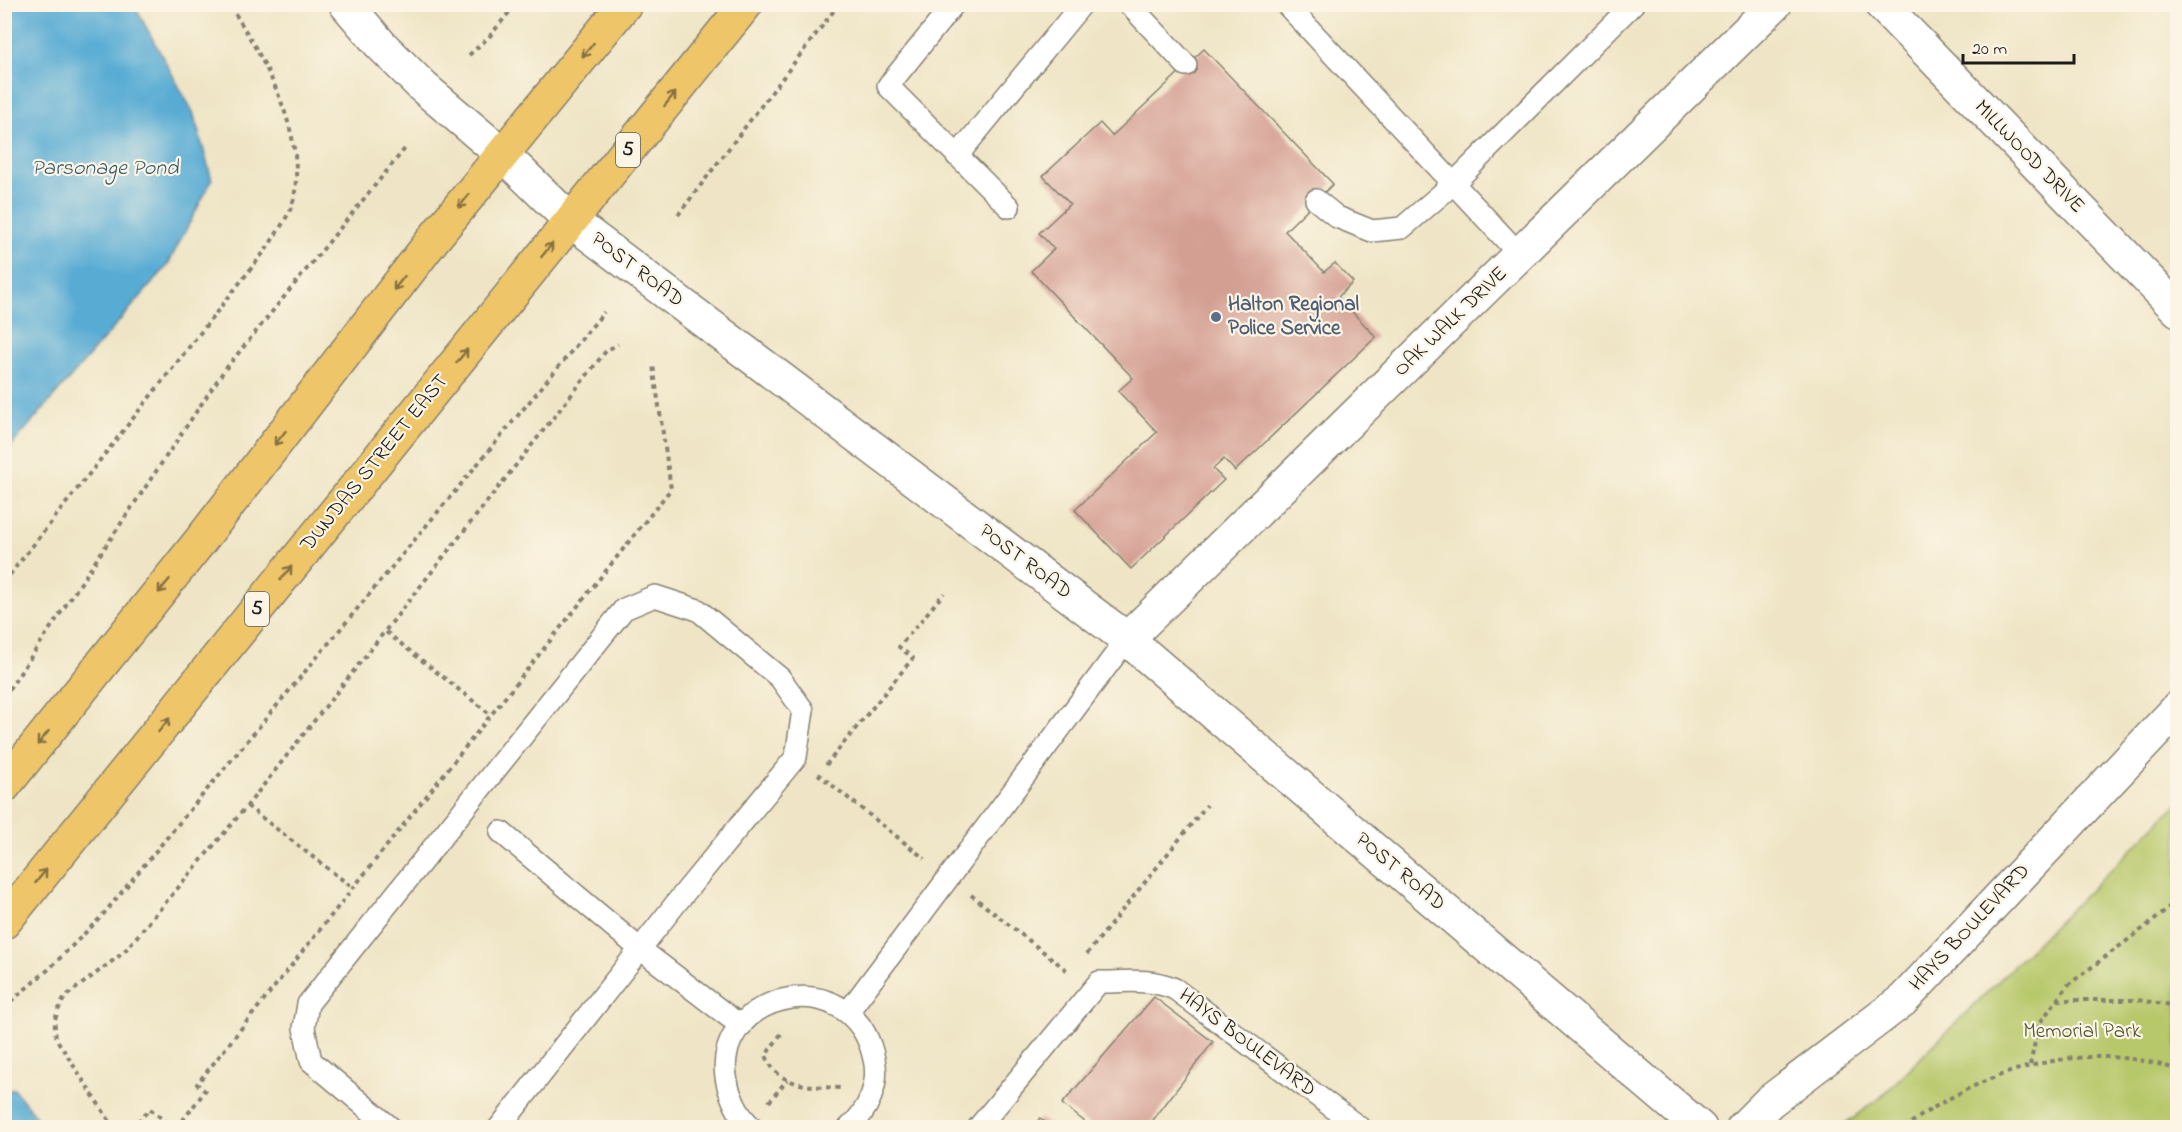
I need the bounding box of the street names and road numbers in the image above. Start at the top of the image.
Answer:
street label: MILLWOOD DRIVE [1967,93,2091,221]
road number: 5 [616,133,640,167]
street label: POST ROAD [584,225,690,315]
street label: OAK WALK DRIVE [1387,260,1515,384]
street label: DUNDAS STREET EAST [293,368,456,559]
street label: POST ROAD [972,517,1078,607]
road number: 5 [245,592,269,626]
street label: POST ROAD [1348,825,1452,919]
street label: HAYS BOULEVARD [1903,857,2037,999]
street label: HAYS BOULEVARD [1172,981,1322,1105]

